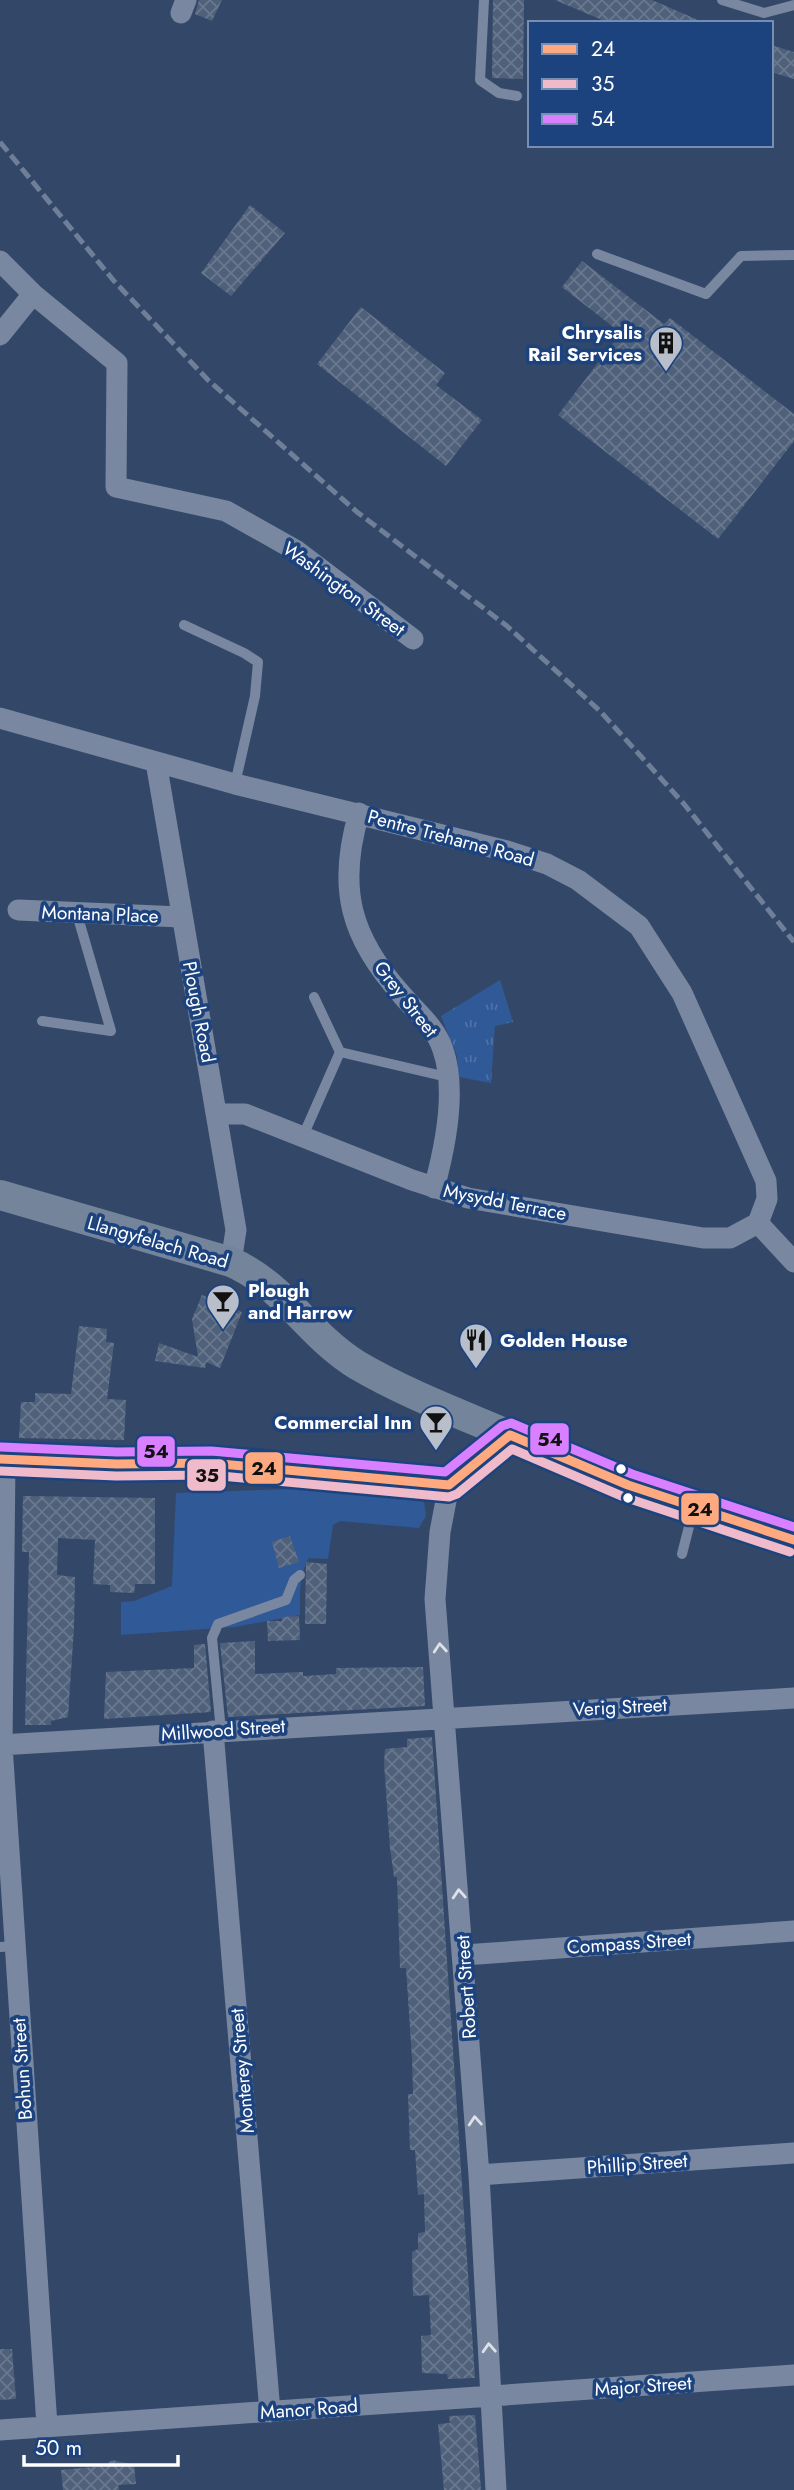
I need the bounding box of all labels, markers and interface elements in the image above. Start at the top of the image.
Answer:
legend [528,21,773,147]
text: 24 [591,34,615,64]
text: 35 [591,69,614,99]
text: 54 [591,104,615,134]
place label: Chrysalis Rail Services [528,319,642,368]
building icon: Chrysalis Rail Services [647,324,685,373]
street label: Washington Street [277,535,411,643]
street label: Pentre Treharne Road [365,803,537,873]
street label: Montana Place [41,898,159,930]
street label: Grey Street [368,955,445,1043]
street label: Plough Road [176,959,222,1065]
street label: Mysydd Terrace [441,1177,569,1227]
street label: Llangyfelach Road [84,1209,232,1275]
place label: Plough and Harrow [248,1277,353,1326]
bar icon: Plough and Harrow [204,1282,242,1331]
restaurant icon: Golden House [457,1321,495,1370]
place label: Golden House [500,1327,628,1354]
bar icon: Commercial Inn [417,1403,455,1452]
place label: Commercial Inn [274,1409,412,1436]
line badge: 54 [529,1422,570,1456]
text: 54 [537,1426,563,1453]
line badge: 54 [136,1435,176,1468]
text: 54 [143,1438,169,1465]
line badge: 24 [244,1451,284,1485]
text: 24 [251,1455,277,1482]
line badge: 35 [186,1458,227,1492]
text: 35 [195,1462,219,1489]
unlabelled marker [614,1462,628,1476]
unlabelled marker [621,1491,635,1505]
line badge: 24 [680,1492,720,1526]
text: 24 [687,1496,713,1523]
one-way arrow [432,1643,447,1654]
street label: Verig Street [572,1691,668,1723]
street label: Millwood Street [160,1712,286,1748]
one-way arrow [452,1889,467,1900]
street label: Compass Street [566,1925,692,1961]
street label: Robert Street [449,1934,483,2040]
street label: Monterey Street [223,2007,261,2135]
street label: Bohun Street [5,2017,39,2121]
one-way arrow [468,2116,483,2127]
street label: Phillip Street [586,2147,689,2181]
one-way arrow [482,2343,497,2354]
street label: Major Street [594,2369,693,2403]
street label: Manor Road [259,2392,359,2426]
scale bar [24,2424,178,2468]
text: 50 m [35,2433,82,2463]

